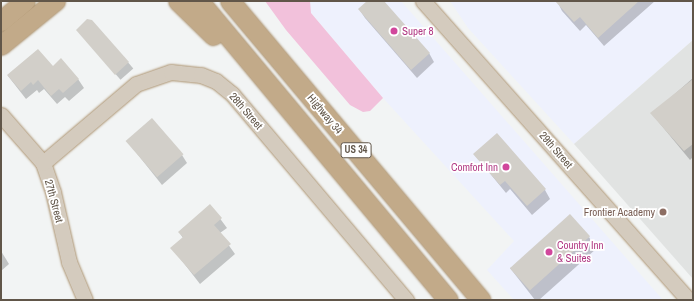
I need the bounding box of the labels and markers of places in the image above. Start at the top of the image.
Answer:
place label: Super 8 [402,24,434,38]
marker: Super 8 [389,26,399,36]
place label: Comfort Inn [451,160,498,174]
marker: Comfort Inn [501,162,511,172]
place label: Frontier Academy [583,205,655,219]
marker: Frontier Academy [658,207,668,217]
place label: Country Inn & Suites [557,239,604,265]
marker: Country Inn & Suites [544,247,554,257]

